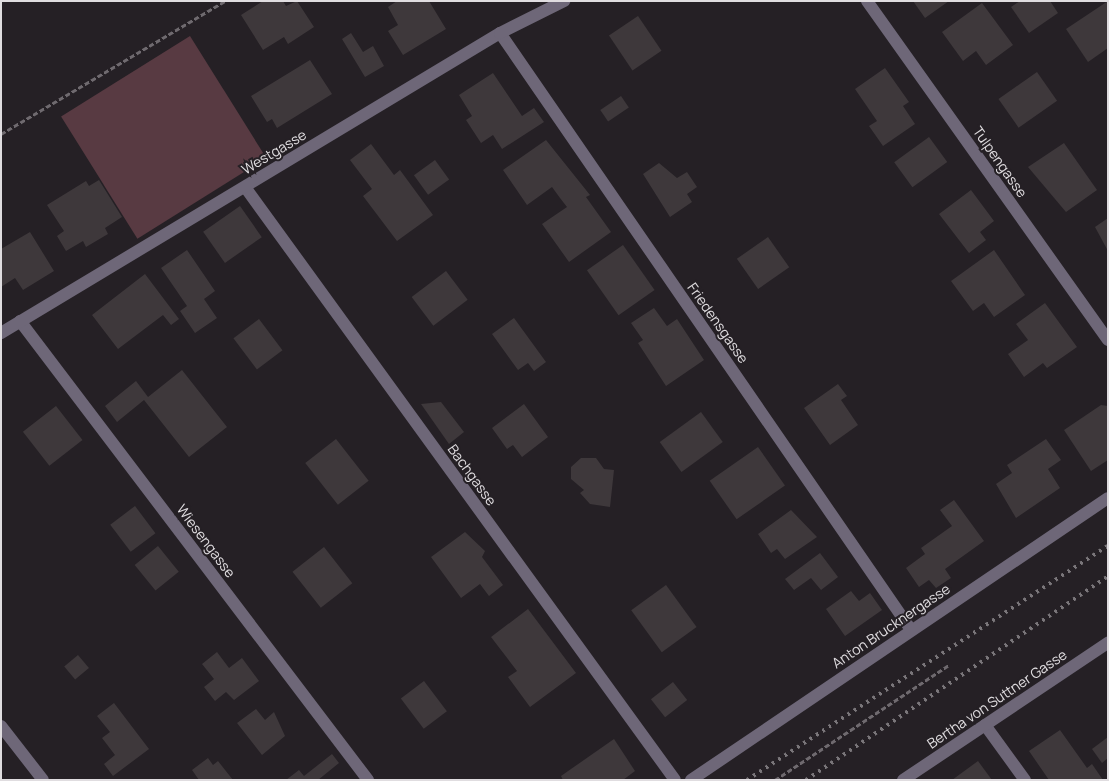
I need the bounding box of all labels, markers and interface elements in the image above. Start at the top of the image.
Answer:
street label: Tulpengasse [969,123,1031,201]
street label: Westgasse [239,126,309,178]
street label: Friedensgasse [684,280,752,366]
street label: Bachgasse [444,441,500,509]
street label: Wiesengasse [173,501,239,581]
street label: Anton Brucknergasse [829,580,953,672]
street label: Bertha von Suttner Gasse [924,646,1070,752]

